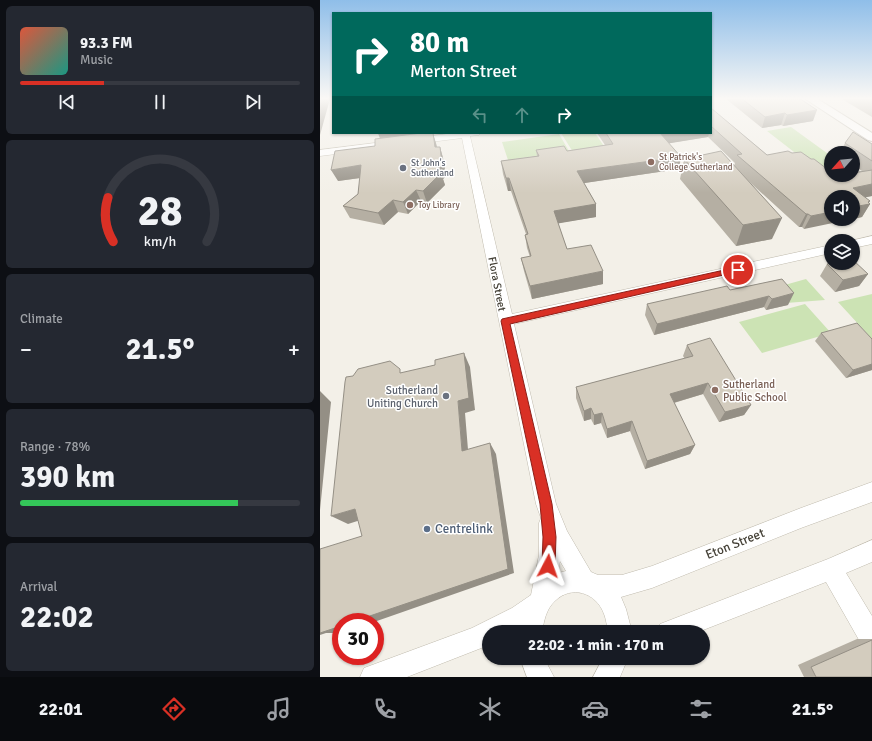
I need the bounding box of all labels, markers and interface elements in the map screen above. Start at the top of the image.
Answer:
text: 80 m [410,26,469,60]
icon: right [344,28,396,80]
text: 93.3 FM [80,34,132,52]
text: Music [80,52,113,68]
text: Merton Street [410,60,517,82]
icon: previous [56,91,78,113]
icon: pause [149,91,171,113]
icon: next [242,91,264,113]
icon: left [469,104,491,126]
icon: ahead [511,104,533,126]
icon: right [553,104,575,126]
north arrow [824,146,860,182]
map controls [824,146,860,270]
place label: St Patrick's College Sutherland [659,152,733,173]
marker: St Patrick's College Sutherland [646,157,656,167]
place label: St John's Sutherland [411,158,454,179]
marker: St John's Sutherland [398,163,408,173]
text: 28 [138,186,182,237]
button: sound [824,190,860,226]
marker: Toy Library [405,200,415,210]
place label: Toy Library [418,200,460,211]
text: km/h [144,233,176,250]
button: layers [824,234,860,270]
pin [721,253,755,287]
street label: Flora Street [485,256,509,312]
icon: arrive [727,259,749,281]
text: Climate [20,311,63,327]
text: 21.5° [125,331,195,368]
text: − [20,336,32,363]
text: + [288,336,300,363]
place label: Sutherland Public School [723,378,787,404]
place label: Sutherland Uniting Church [367,384,438,410]
marker: Sutherland Public School [710,385,720,395]
marker: Sutherland Uniting Church [441,391,451,401]
text: Range · 78% [20,439,90,455]
text: 390 km [20,459,115,496]
place label: Centrelink [435,521,493,537]
marker: Centrelink [422,524,432,534]
street label: Eton Street [703,525,767,563]
position arrow [527,545,569,587]
text: Arrival [20,579,57,595]
text: 22:02 [20,599,94,636]
speed limit sign: 30 [332,613,384,665]
text: 22:02 · 1 min · 170 m [528,636,664,654]
icon: directions [160,695,188,723]
icon: music [265,695,293,723]
icon: phone [371,695,399,723]
icon: climate [476,695,504,723]
icon: car [581,695,609,723]
icon: filters [687,695,715,723]
text: 22:01 [39,698,83,720]
text: 21.5° [792,698,833,720]

